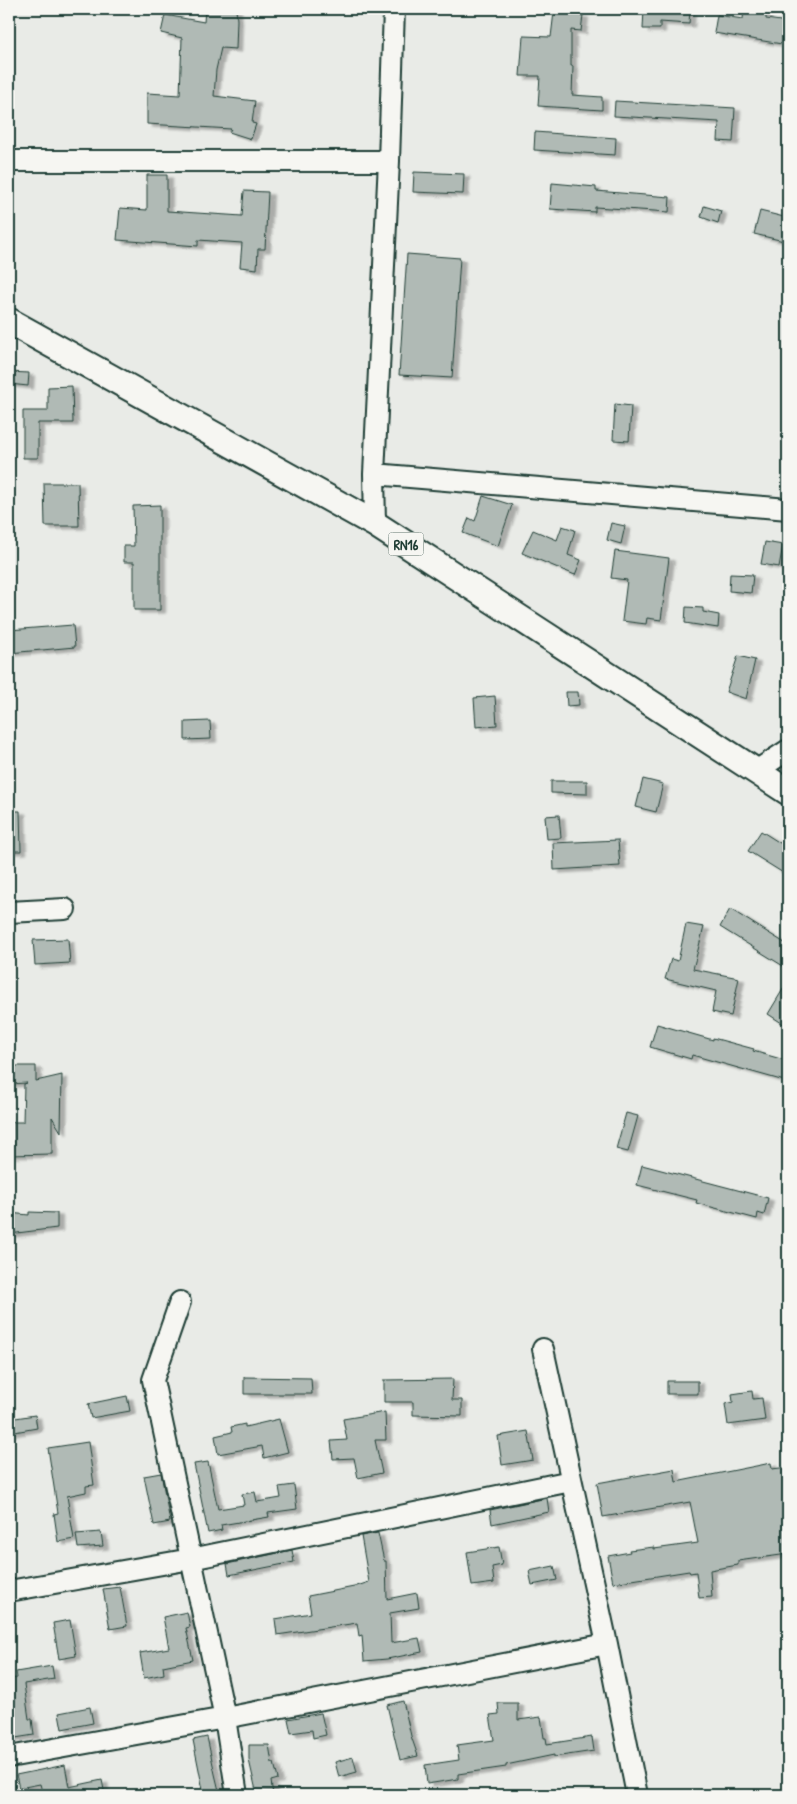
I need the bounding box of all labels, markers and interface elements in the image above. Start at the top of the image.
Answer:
road number: RN16 [388,532,424,556]

